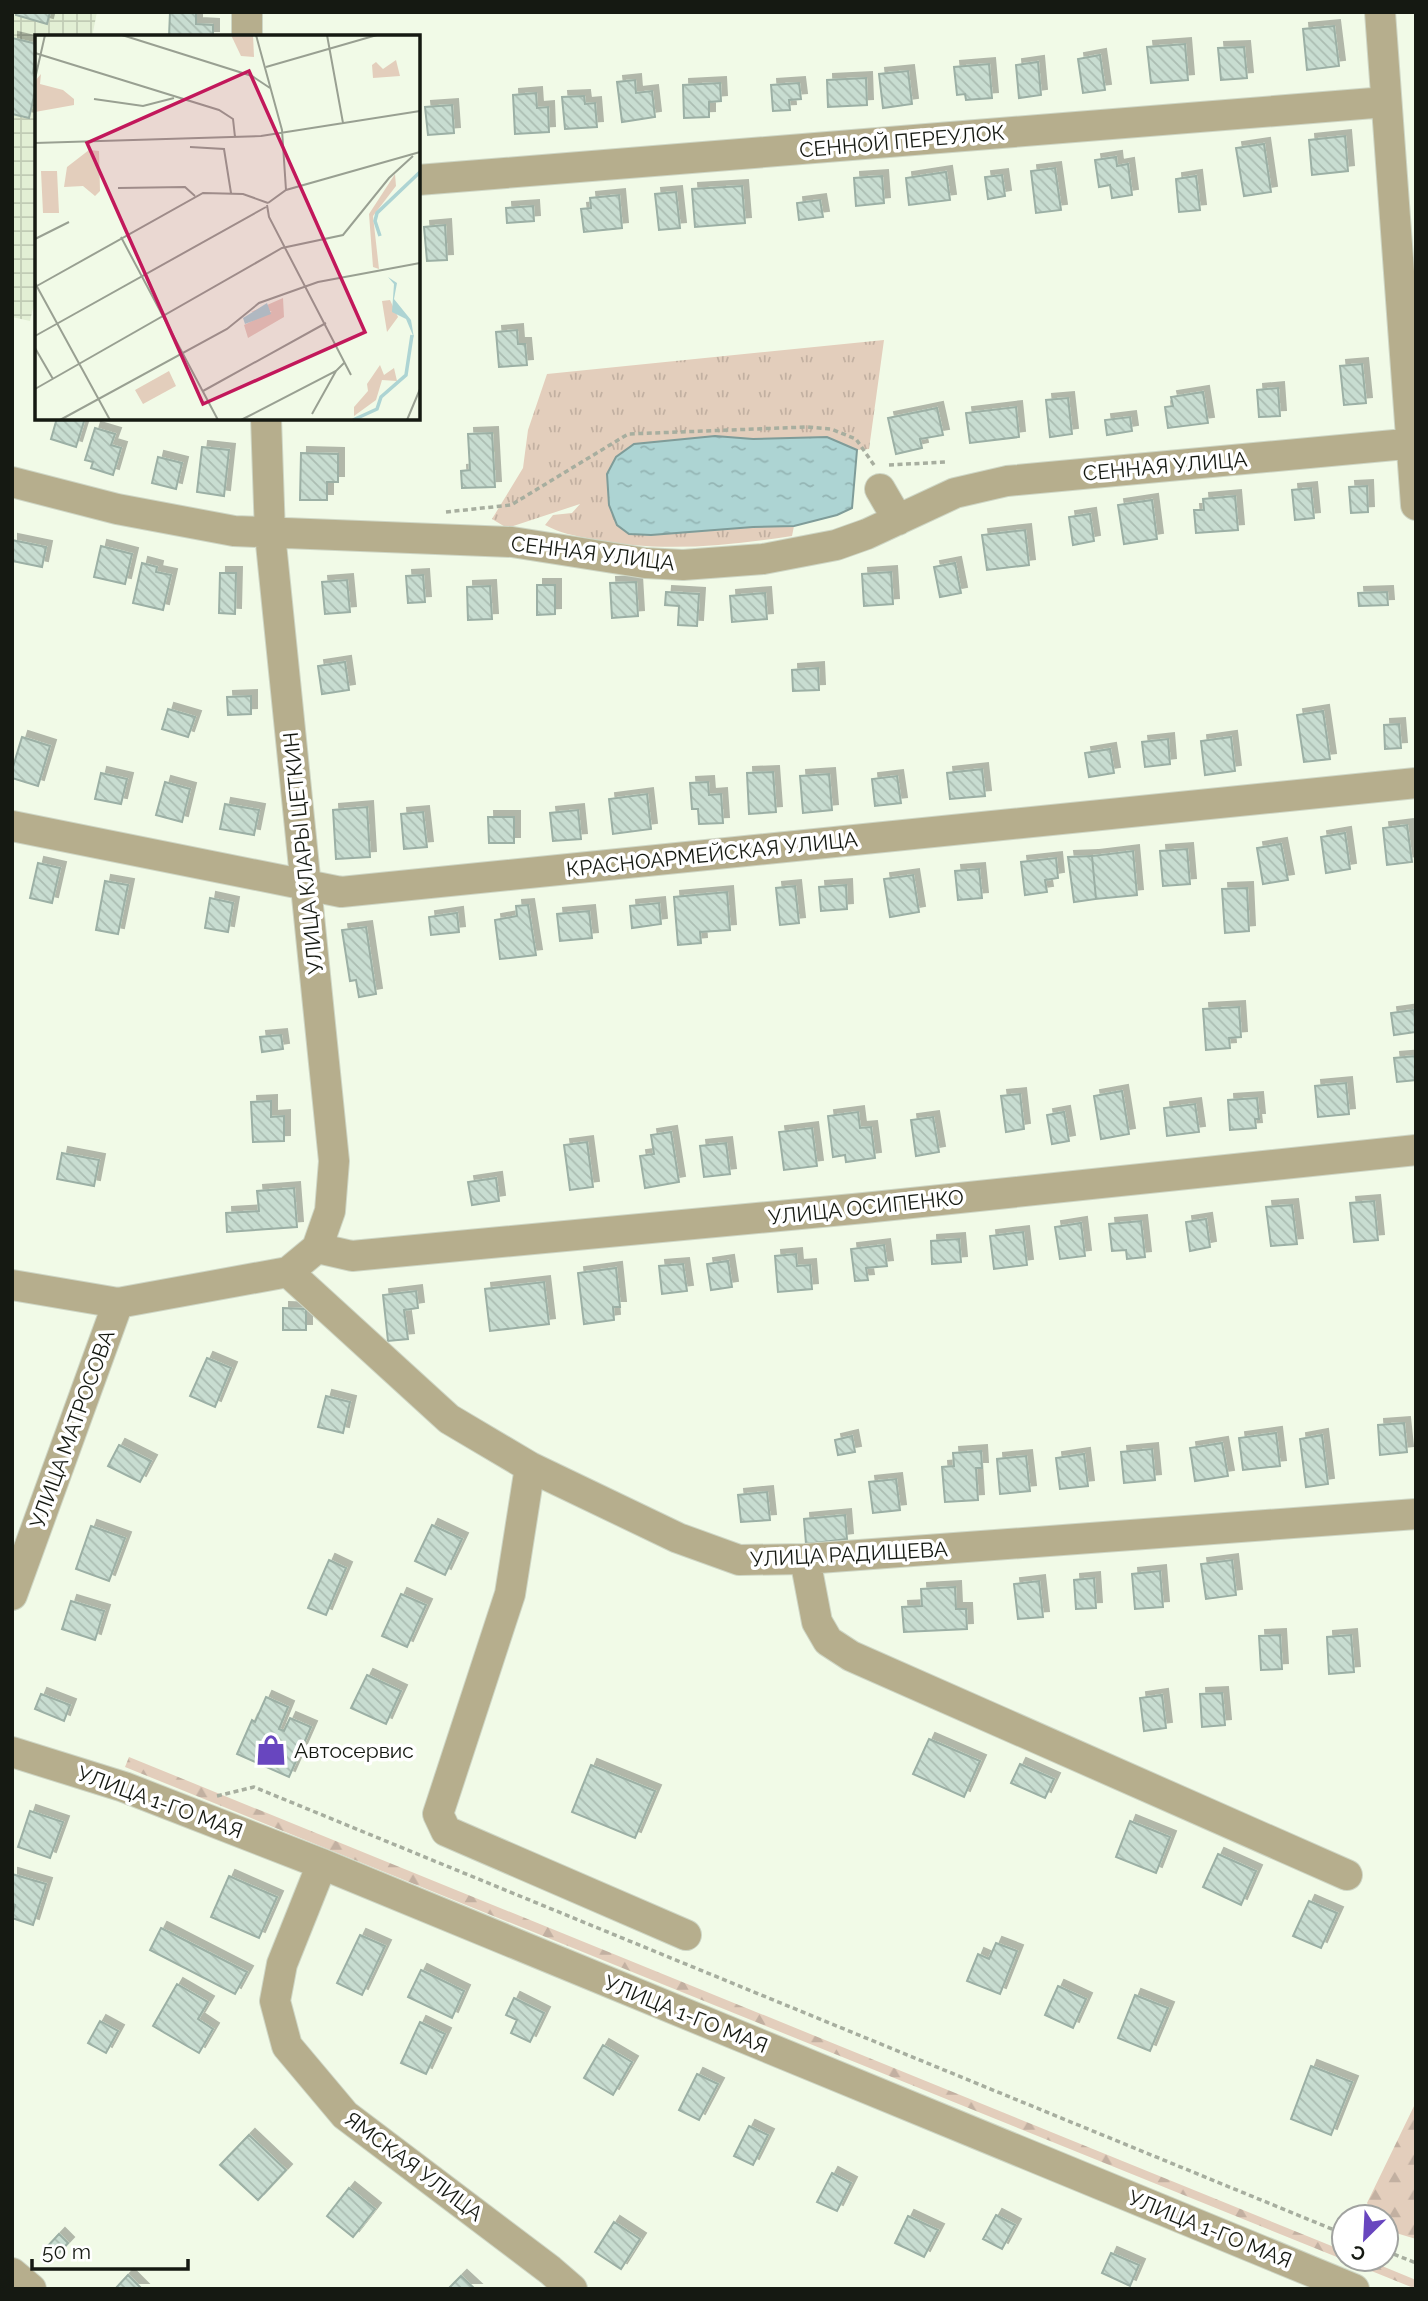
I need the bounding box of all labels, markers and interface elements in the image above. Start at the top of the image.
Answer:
inset map [35,35,420,420]
street label: СЕННОЙ ПЕРЕУЛОК [798,120,1006,162]
street label: СЕННАЯ УЛИЦА [1082,446,1248,486]
street label: СЕННАЯ УЛИЦА [510,531,676,575]
street label: УЛИЦА КЛАРЫ ЦЕТКИН [278,731,328,975]
street label: КРАСНОАРМЕЙСКАЯ УЛИЦА [565,826,859,882]
street label: УЛИЦА ОСИПЕНКО [767,1184,965,1230]
street label: УЛИЦА МАТРОСОВА [24,1326,120,1532]
street label: УЛИЦА РАДИЩЕВА [750,1536,948,1572]
shop icon: Автосервис [254,1733,288,1767]
place label: Автосервис [294,1738,414,1763]
street label: УЛИЦА 1-ГО МАЯ [74,1760,246,1844]
street label: УЛИЦА 1-ГО МАЯ [601,1970,771,2058]
street label: ЯМСКАЯ УЛИЦА [340,2106,488,2226]
street label: УЛИЦА 1-ГО МАЯ [1125,2185,1295,2273]
north arrow [1330,2203,1400,2273]
scale bar [32,2228,187,2272]
text: 50 m [42,2239,91,2264]
text: С [1348,2241,1369,2266]

